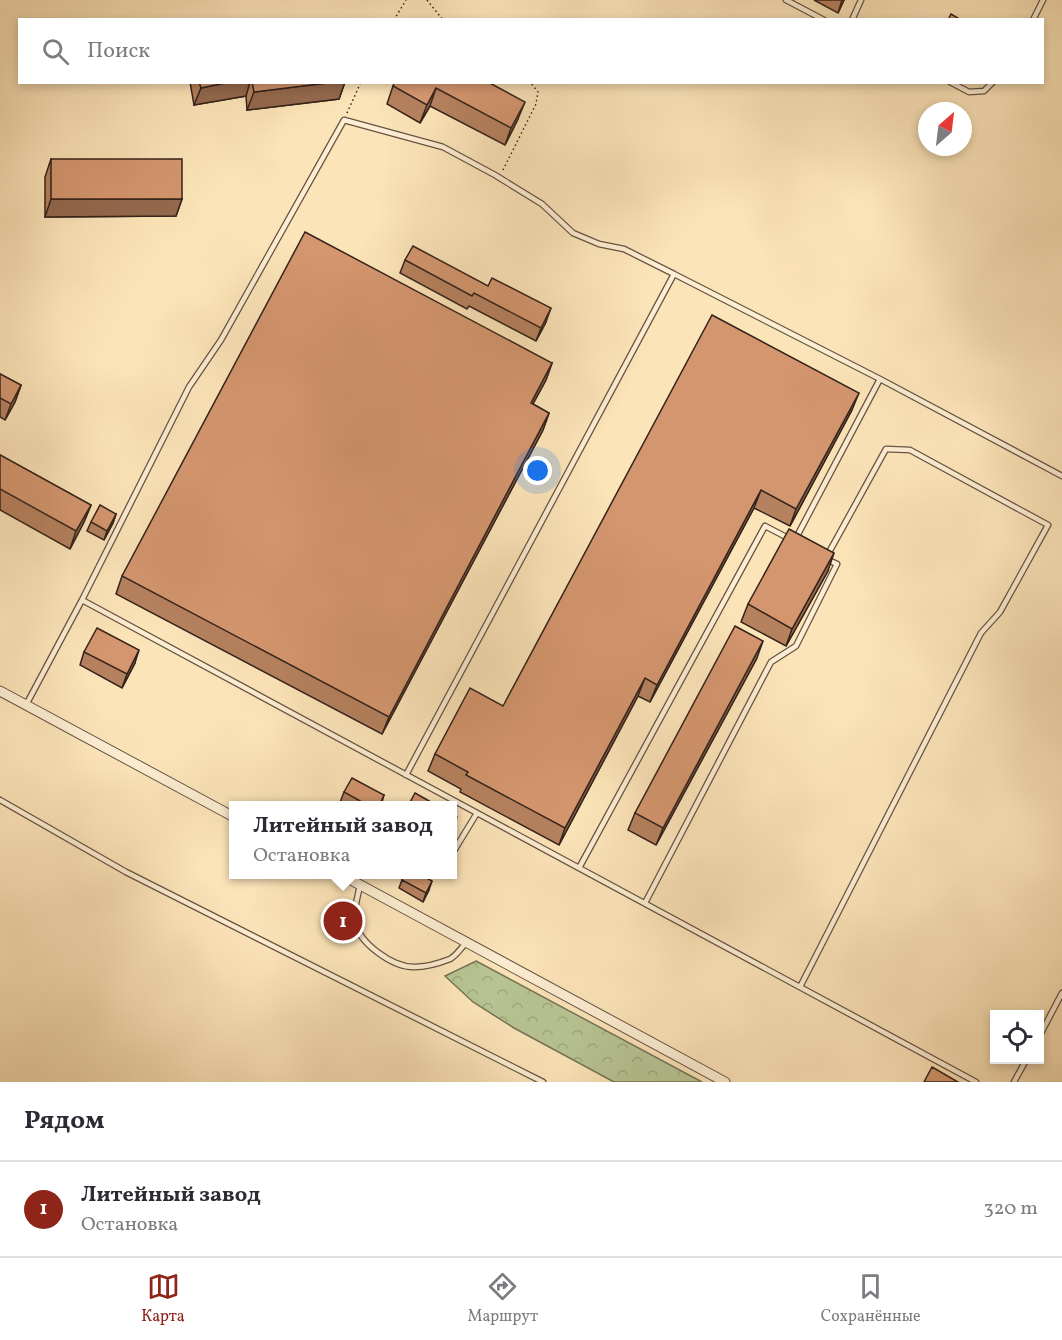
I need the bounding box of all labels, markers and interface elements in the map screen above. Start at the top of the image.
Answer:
search box [18,18,1044,84]
icon: search [39,35,72,68]
text: Поиск [87,36,150,67]
north arrow [918,102,972,156]
your location [523,456,552,485]
popup [229,801,457,879]
text: Литейный завод [253,811,433,842]
text: Остановка [253,842,350,870]
pin: 1 [324,898,362,944]
map controls [990,1010,1044,1064]
button: locate [990,1010,1044,1064]
text: Рядом [24,1103,104,1139]
text: Литейный завод [81,1180,261,1211]
text: 1 [39,1195,48,1223]
text: 320 m [983,1195,1038,1223]
text: Остановка [81,1211,178,1239]
tab: Карта [141,1270,185,1328]
tab: Маршрут [468,1270,538,1328]
tab: Сохранённые [821,1270,921,1328]

